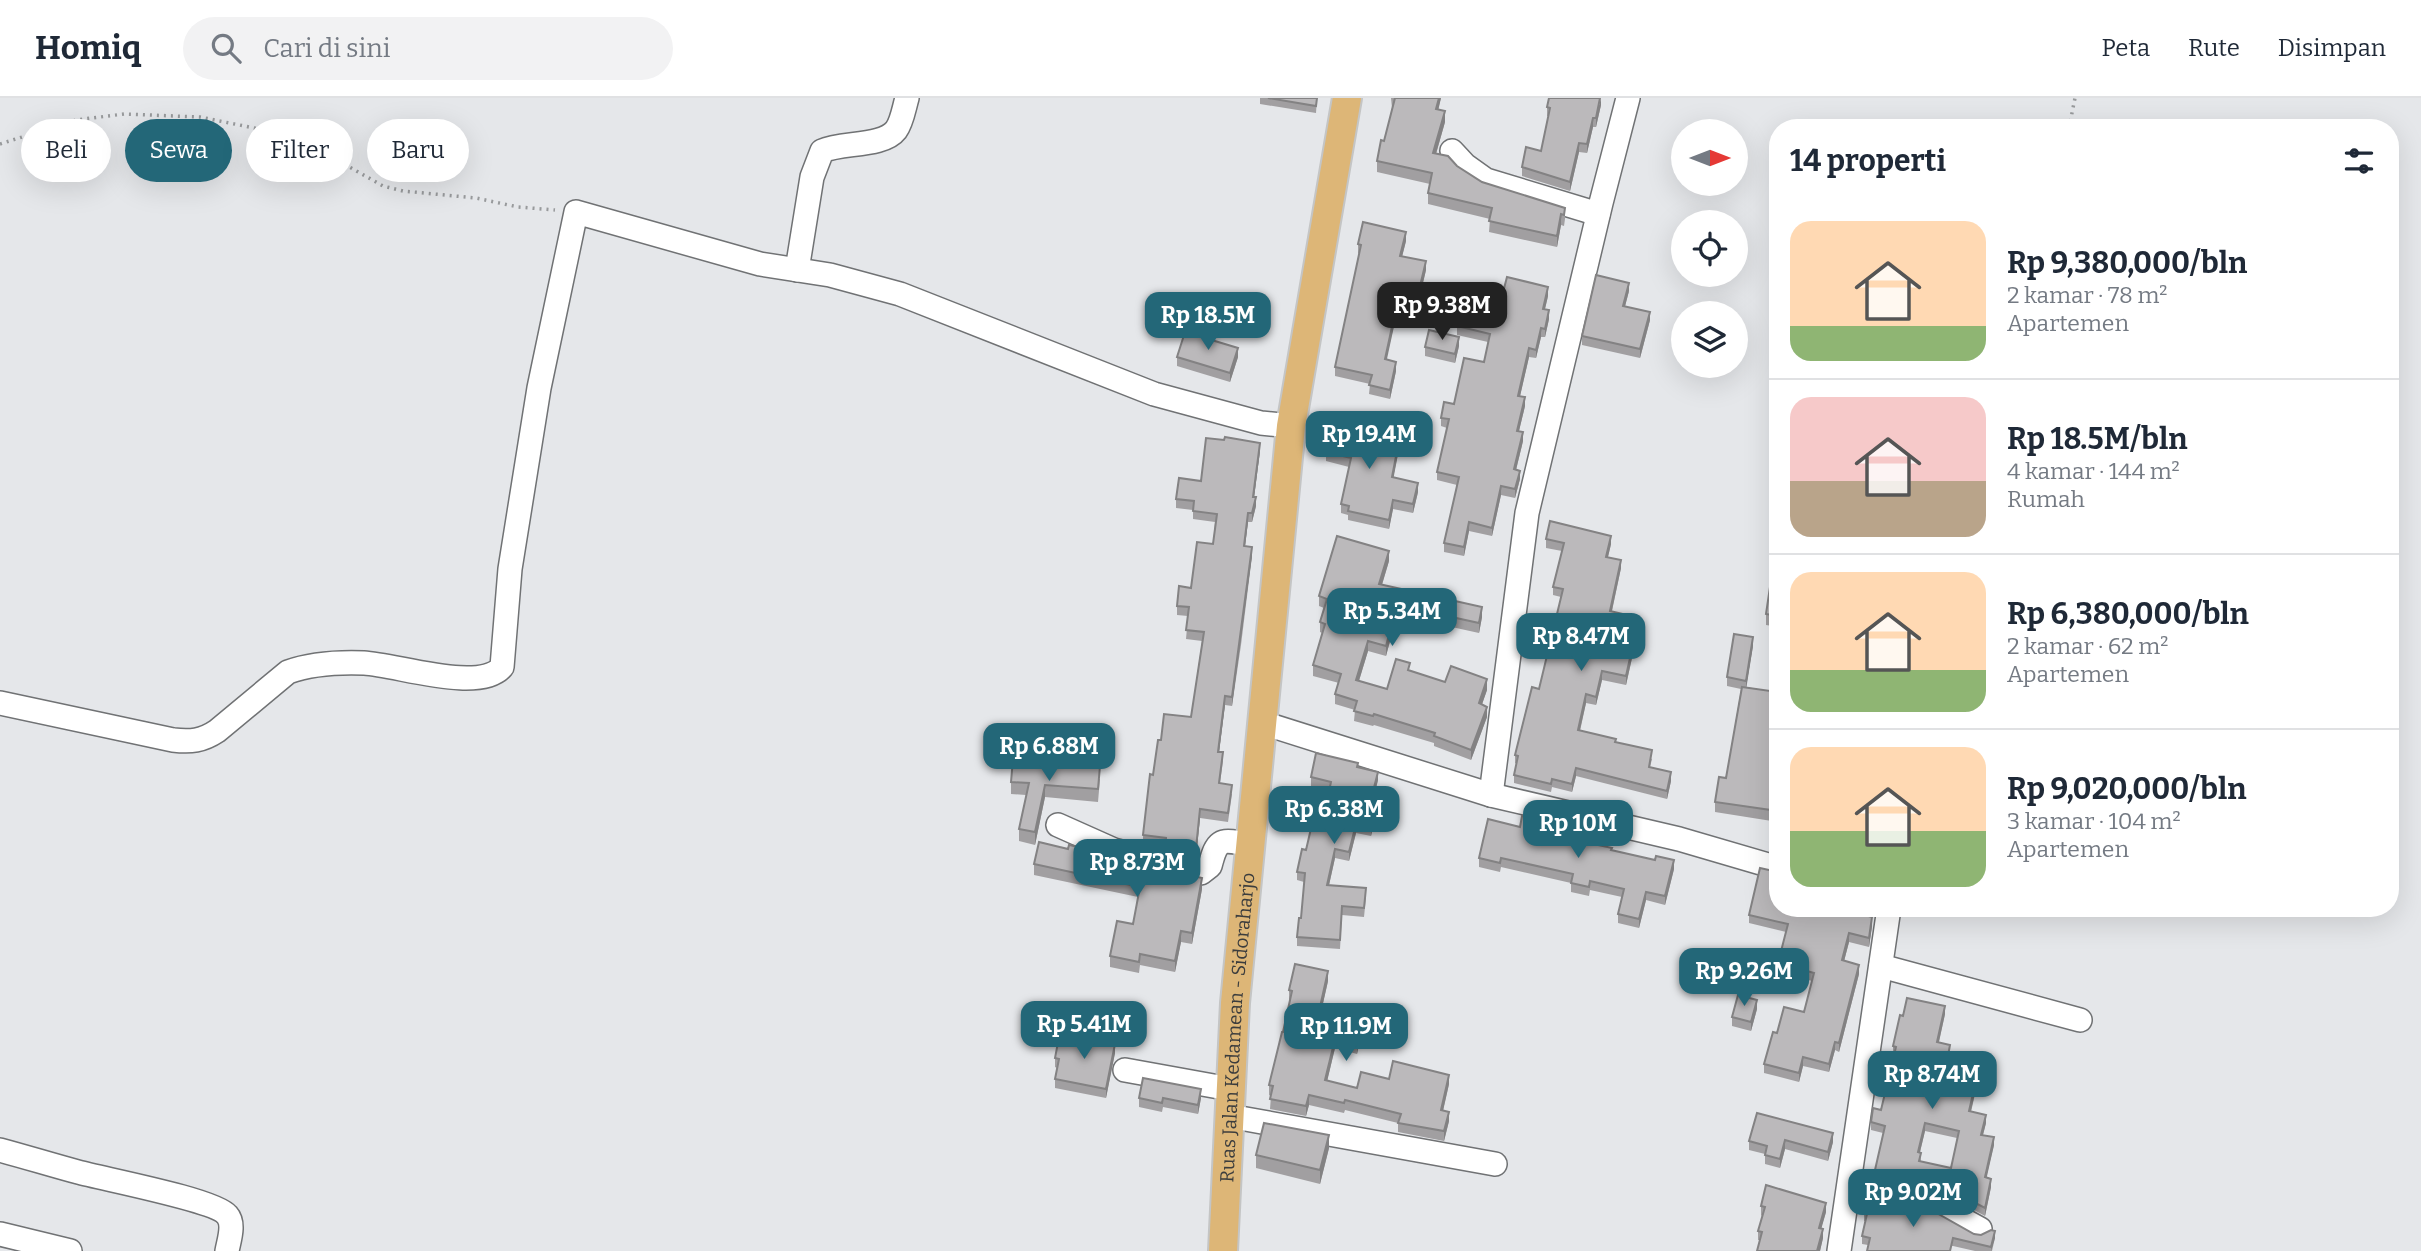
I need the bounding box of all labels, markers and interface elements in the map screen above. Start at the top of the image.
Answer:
search box [183,17,673,80]
text: Homiq [35,28,141,68]
icon: search [207,29,245,67]
text: Cari di sini [263,33,390,64]
text: Peta [2101,34,2150,62]
text: Rute [2188,34,2240,62]
text: Disimpan [2278,34,2386,62]
chip: Beli [21,119,111,182]
chip: Sewa [125,119,232,182]
chip: Filter [246,119,353,182]
chip: Baru [367,119,469,182]
north arrow [1671,119,1748,196]
map controls [1671,119,1748,378]
icon: filters [2340,142,2378,180]
text: 14 properti [1790,143,1946,179]
button: locate [1671,210,1748,287]
text: Rp 9,380,000/bln [2007,245,2247,281]
icon: home [1846,249,1930,333]
text: 2 kamar · 78 m² [2007,281,2168,309]
pin: Rp 9.38M [1370,282,1514,342]
text: Rp 9.38M [1393,291,1491,319]
pin: Rp 18.5M [1136,292,1280,352]
text: Rp 18.5M [1161,301,1255,329]
button: layers [1671,301,1748,378]
text: Apartemen [2007,309,2129,337]
pin: Rp 19.4M [1297,412,1441,471]
text: Rp 19.4M [1322,420,1416,448]
text: Rp 18.5M/bln [2007,421,2188,457]
icon: home [1846,425,1930,509]
text: 4 kamar · 144 m² [2007,457,2180,485]
text: Rumah [2007,485,2085,513]
pin: Rp 5.34M [1320,588,1464,648]
text: Rp 6,380,000/bln [2007,596,2249,632]
text: Rp 5.34M [1343,597,1441,625]
icon: home [1846,600,1930,684]
pin: Rp 8.47M [1509,614,1653,673]
text: Rp 8.47M [1532,622,1630,650]
text: 2 kamar · 62 m² [2007,632,2168,660]
text: Apartemen [2007,660,2129,688]
pin: Rp 6.88M [977,724,1121,783]
text: Rp 6.88M [999,732,1099,760]
text: Rp 9,020,000/bln [2007,771,2247,807]
icon: home [1846,775,1930,859]
pin: Rp 6.38M [1262,786,1406,846]
text: Rp 6.38M [1285,795,1383,823]
pin: Rp 10M [1521,800,1635,860]
text: 3 kamar · 104 m² [2007,807,2181,835]
text: Rp 10M [1539,809,1617,837]
text: Apartemen [2007,835,2129,863]
pin: Rp 8.73M [1065,840,1209,899]
text: Rp 8.73M [1089,848,1185,876]
street label: Ruas Jalan Kedamean - Sidoraharjo [1215,872,1260,1183]
pin: Rp 9.26M [1672,948,1816,1008]
text: Rp 9.26M [1695,957,1793,985]
pin: Rp 5.41M [1012,1002,1156,1061]
pin: Rp 11.9M [1274,1004,1418,1063]
text: Rp 5.41M [1037,1010,1131,1038]
text: Rp 11.9M [1300,1012,1392,1040]
pin: Rp 8.74M [1860,1052,2004,1111]
text: Rp 8.74M [1884,1060,1980,1088]
pin: Rp 9.02M [1841,1170,1985,1229]
text: Rp 9.02M [1864,1178,1962,1206]

